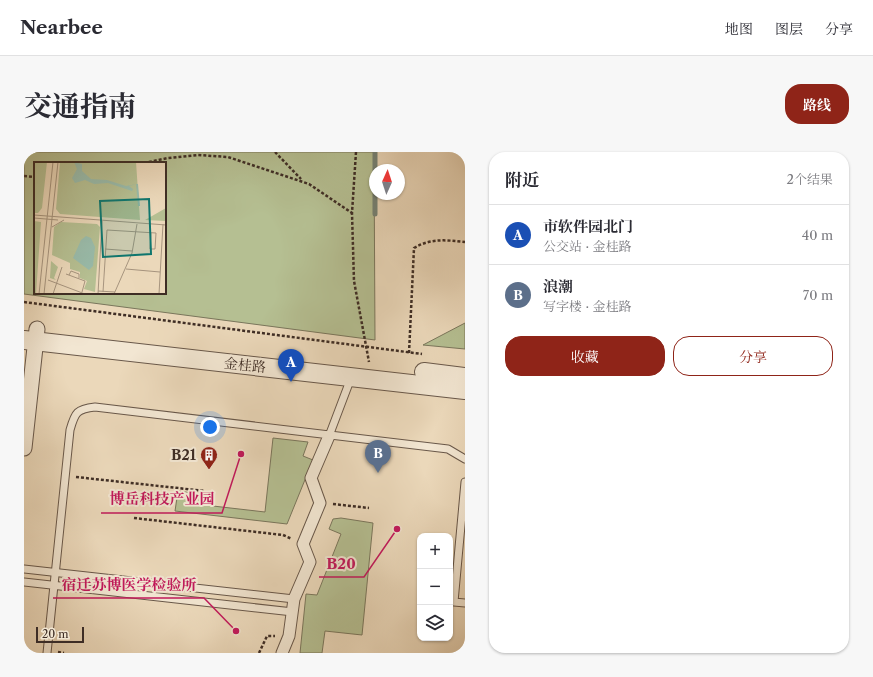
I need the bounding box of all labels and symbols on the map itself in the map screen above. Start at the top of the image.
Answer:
inset map [34,162,166,294]
north arrow [369,164,405,200]
pin: A [278,349,304,382]
street label: 金桂路 [223,354,267,376]
your location [200,417,220,437]
pin: B [365,440,391,473]
building icon: B21 [199,445,219,470]
place label: B21 [171,446,197,464]
callout: 博岳科技产业园 [101,486,222,513]
text: 博岳科技产业园 [109,489,215,508]
callout: B20 [319,550,364,577]
text: B20 [326,554,356,573]
callout: 宿迁苏博医学检验所 [53,571,204,598]
text: 宿迁苏博医学检验所 [61,575,197,594]
scale bar [36,625,84,644]

